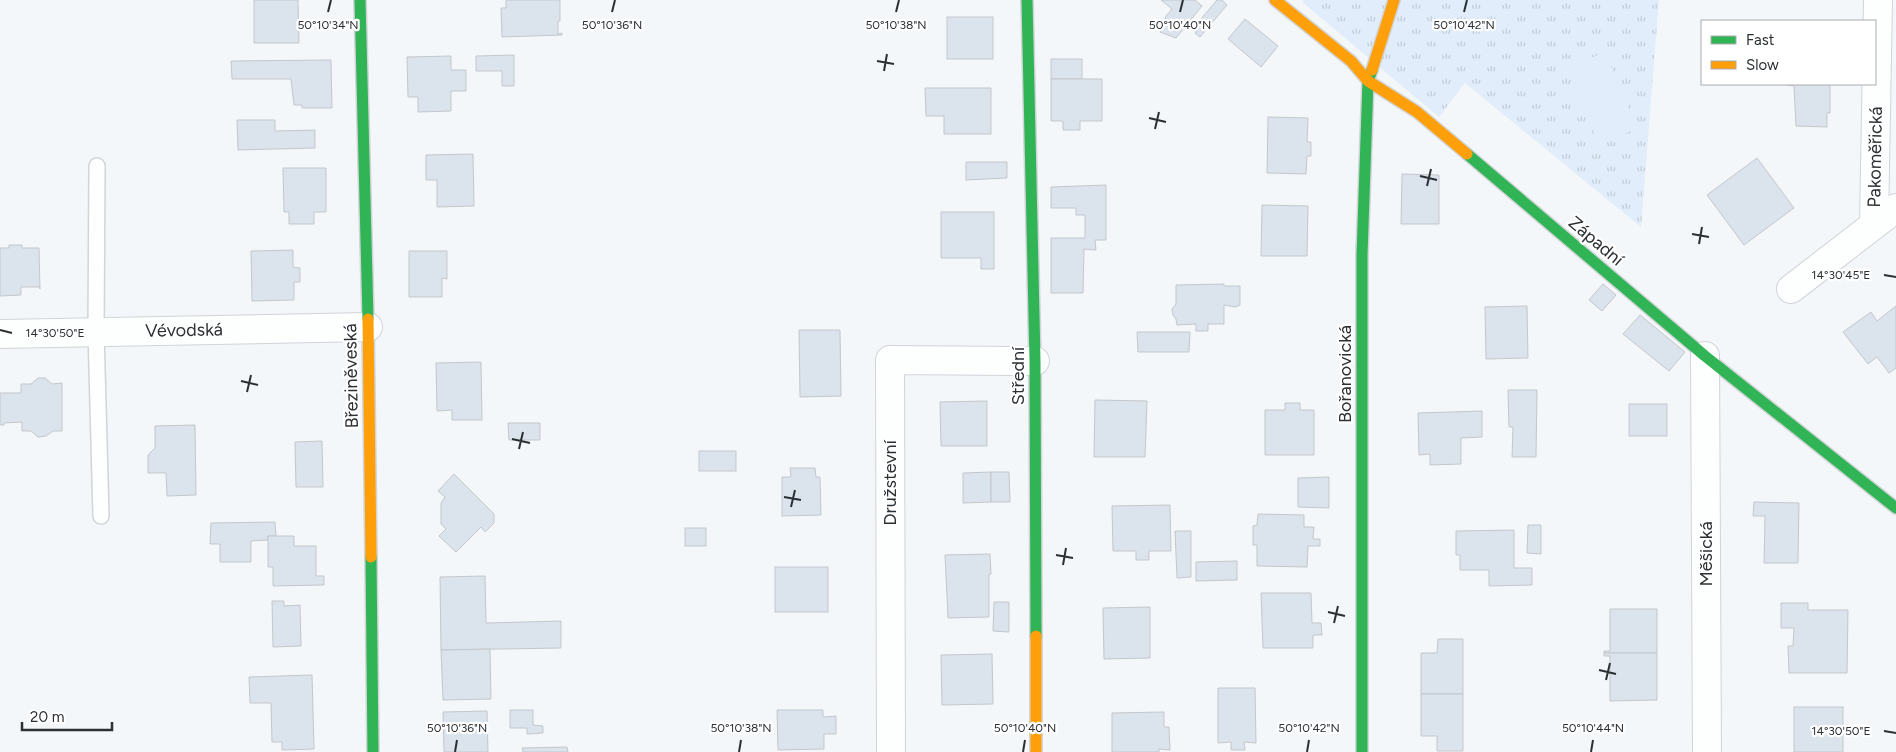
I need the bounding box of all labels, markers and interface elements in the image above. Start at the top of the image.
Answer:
text: 50°10'34"N [297,18,359,32]
text: 50°10'36"N [582,18,642,32]
text: 50°10'38"N [865,18,927,32]
text: 50°10'40"N [1149,18,1211,32]
text: 50°10'42"N [1433,18,1495,32]
legend [1701,20,1876,85]
text: Fast [1746,31,1775,49]
text: Slow [1746,56,1779,74]
street label: Pakoměřická [1863,106,1887,208]
street label: Západní [1564,212,1629,271]
text: 14°30'45"E [1812,268,1870,282]
street label: Vévodská [145,318,223,342]
street label: Březiněveská [339,323,363,429]
street label: Bořanovická [1334,325,1356,423]
text: 14°30'50"E [26,326,85,340]
street label: Střední [1007,346,1029,405]
street label: Družstevní [879,439,901,526]
street label: Měšická [1695,521,1717,587]
scale bar [22,700,112,732]
text: 20 m [30,708,64,726]
text: 50°10'36"N [427,721,487,735]
text: 50°10'38"N [710,721,772,735]
text: 50°10'40"N [994,721,1056,735]
text: 50°10'42"N [1278,721,1340,735]
text: 50°10'44"N [1562,721,1624,735]
text: 14°30'50"E [1812,724,1871,738]

